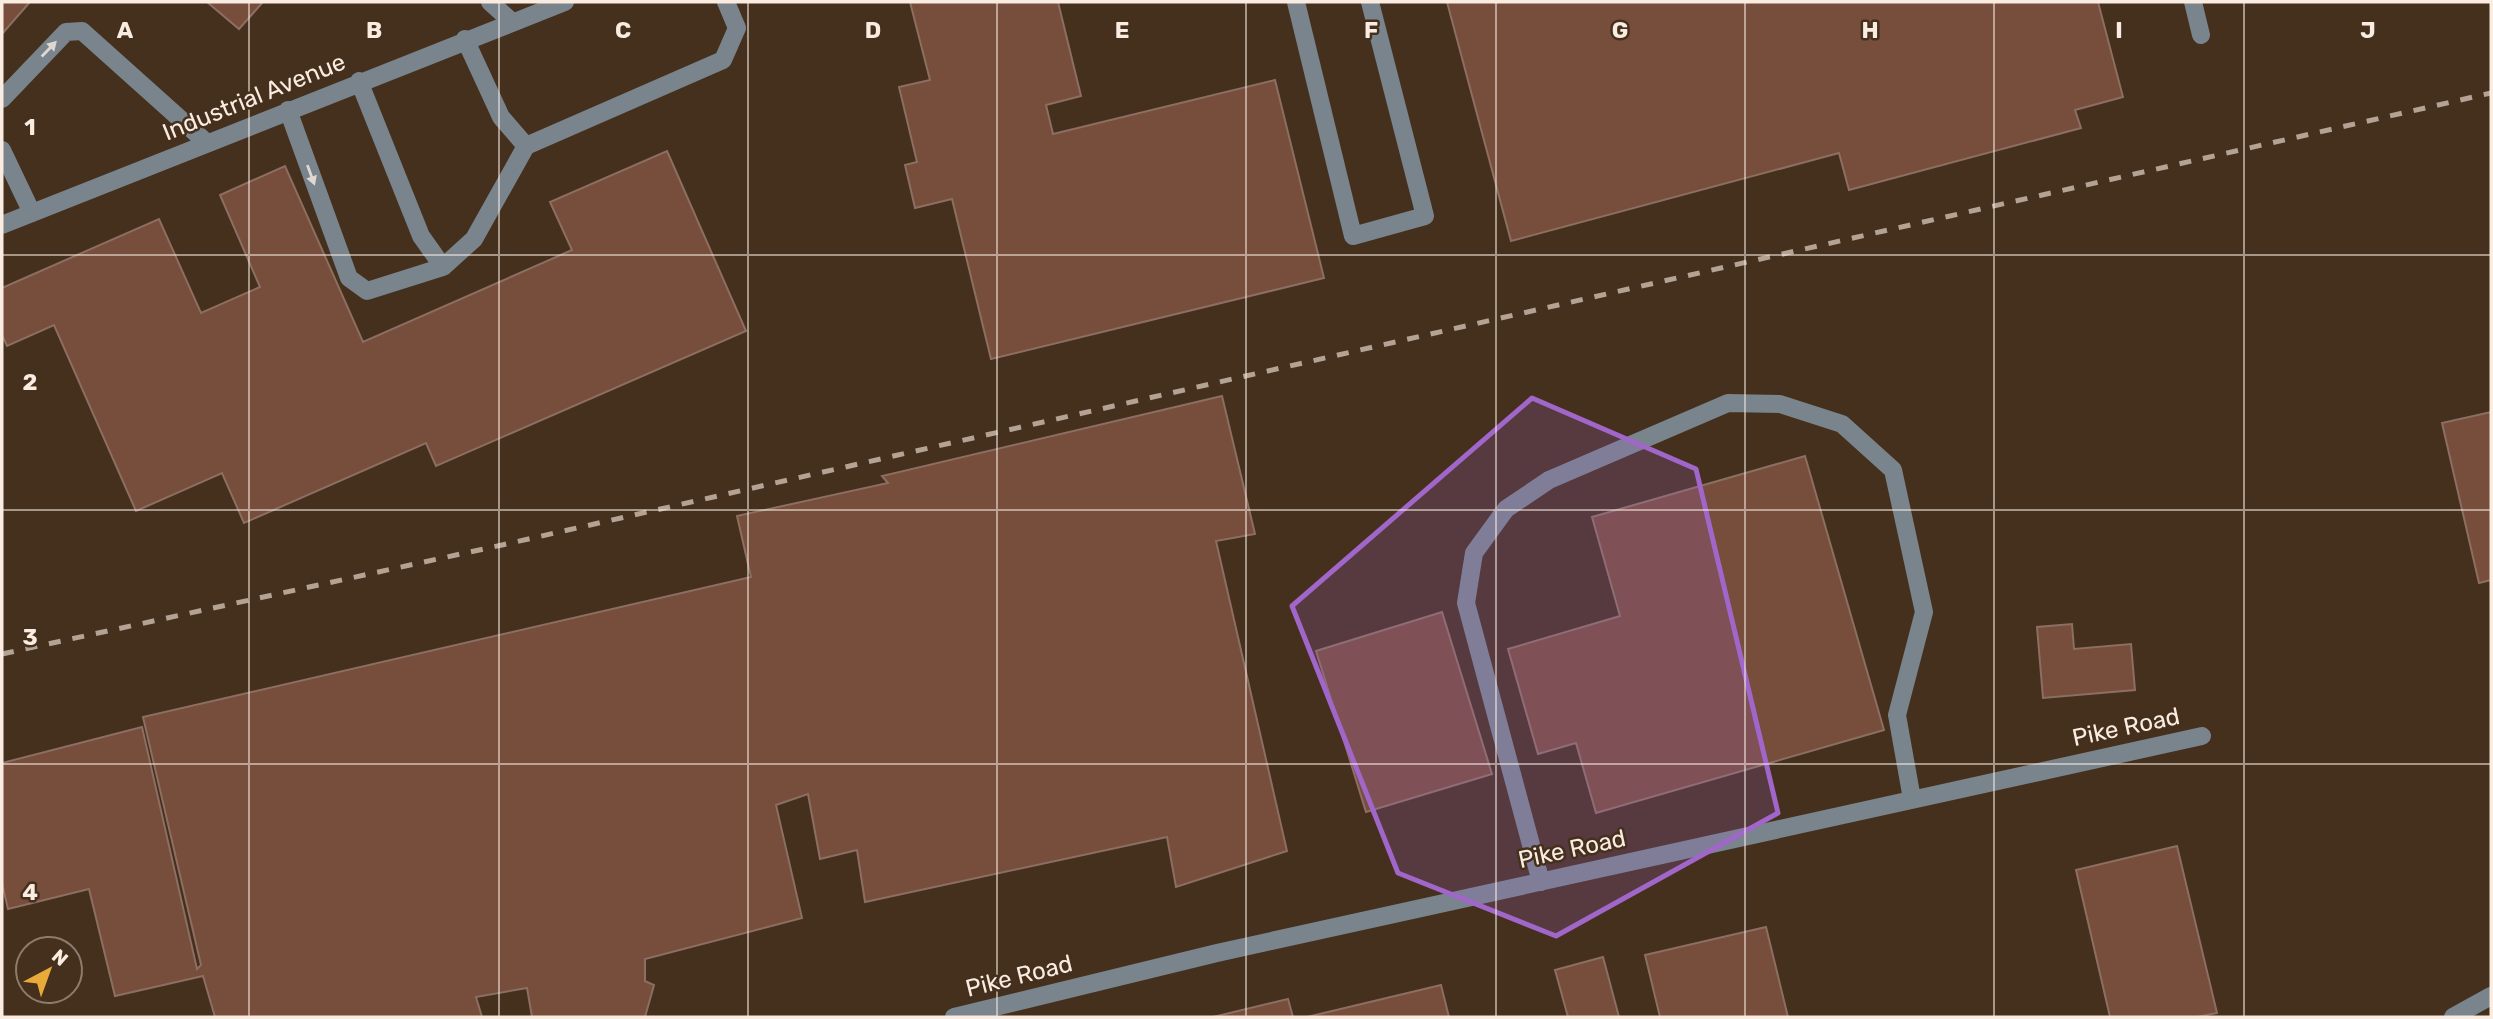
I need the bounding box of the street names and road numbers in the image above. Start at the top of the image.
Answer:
street label: Industrial Avenue [158,48,350,146]
street label: Pike Road [2070,702,2182,752]
street label: Pike Road [1516,824,1628,874]
street label: Pike Road [963,949,1075,1003]

